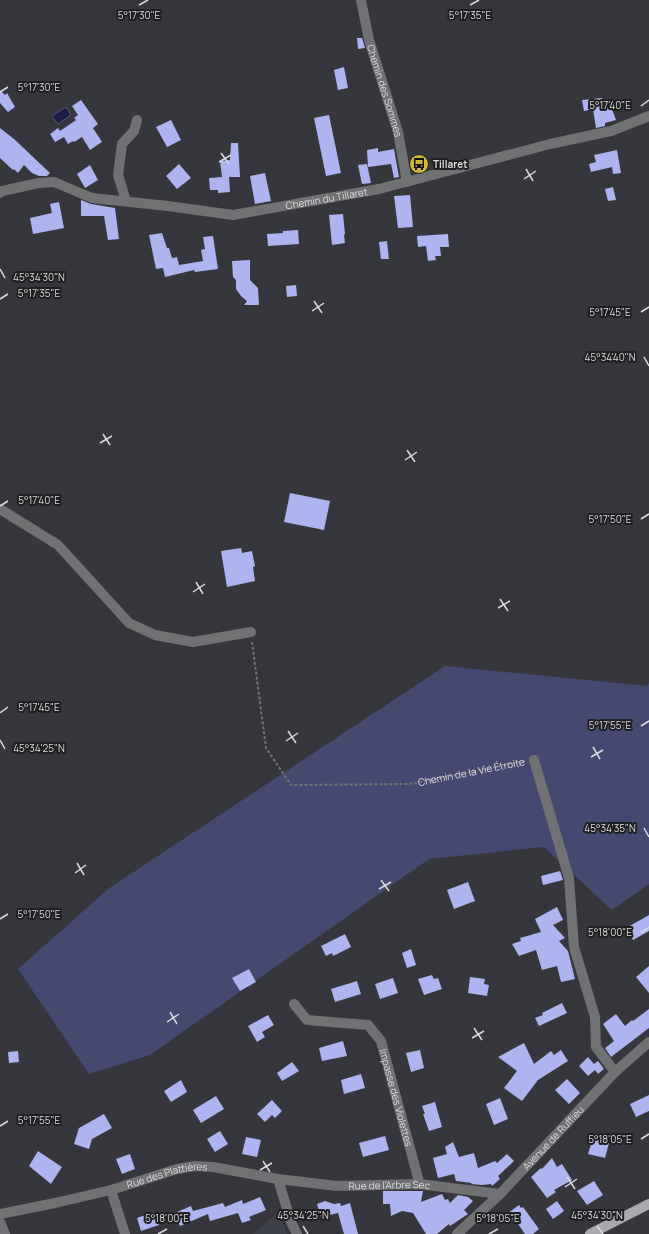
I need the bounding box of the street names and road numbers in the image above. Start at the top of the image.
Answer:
street label: Chemin des Sommes [364,42,406,138]
street label: Chemin du Tillaret [284,184,369,213]
street label: Chemin de la Vie Étroite [417,754,526,789]
street label: Impasse des Violettes [376,1047,416,1148]
street label: Avenue de Ruffieu [519,1103,587,1173]
street label: Rue des Plattières [125,1159,208,1192]
street label: Rue de l'Arbre Sec [348,1177,431,1193]

